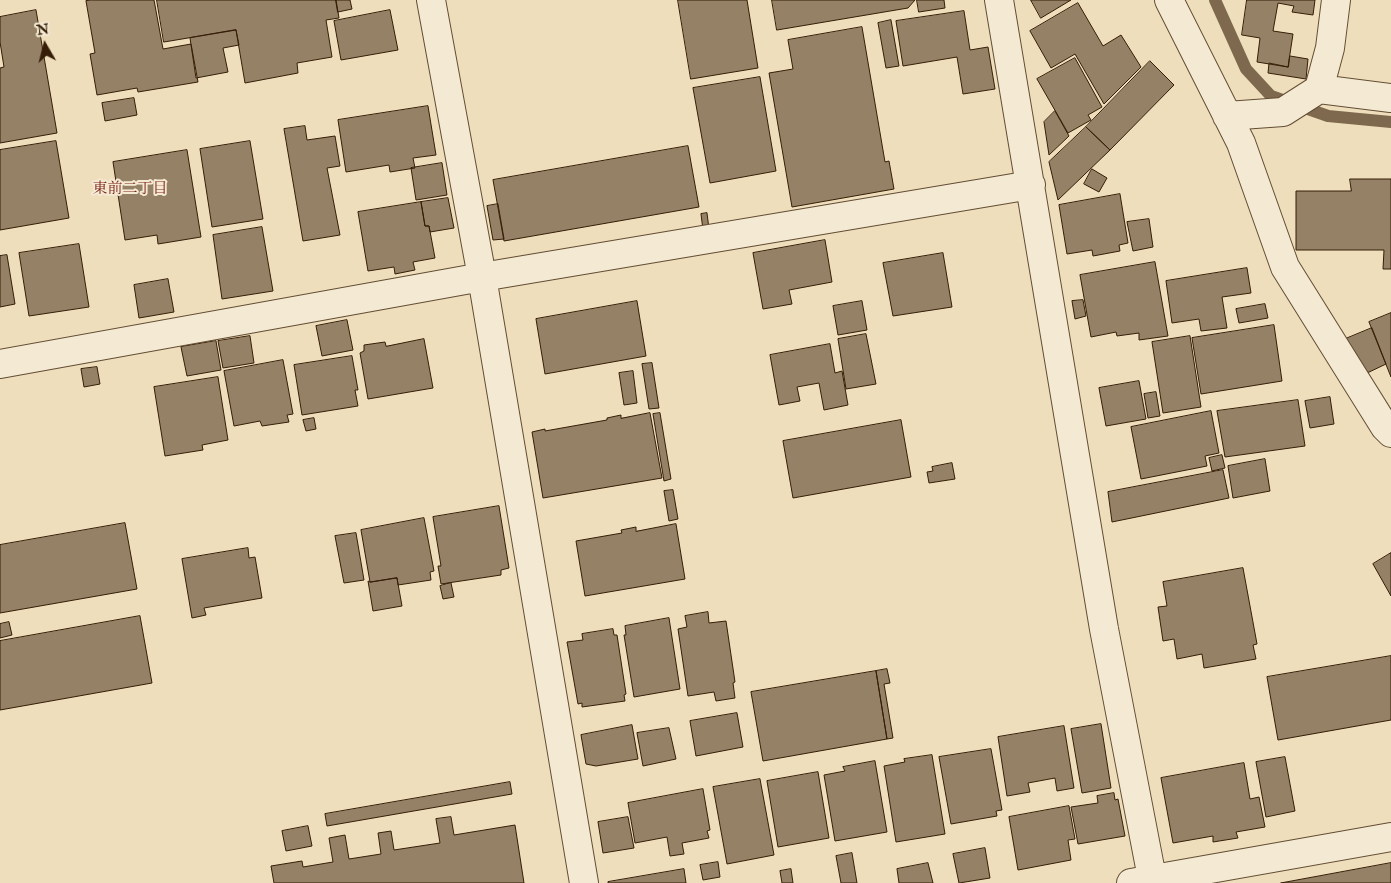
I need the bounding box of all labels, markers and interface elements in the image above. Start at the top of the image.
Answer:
north arrow [20,20,70,70]
text: N [36,20,50,40]
district label: 東前二丁目 [93,181,167,199]

